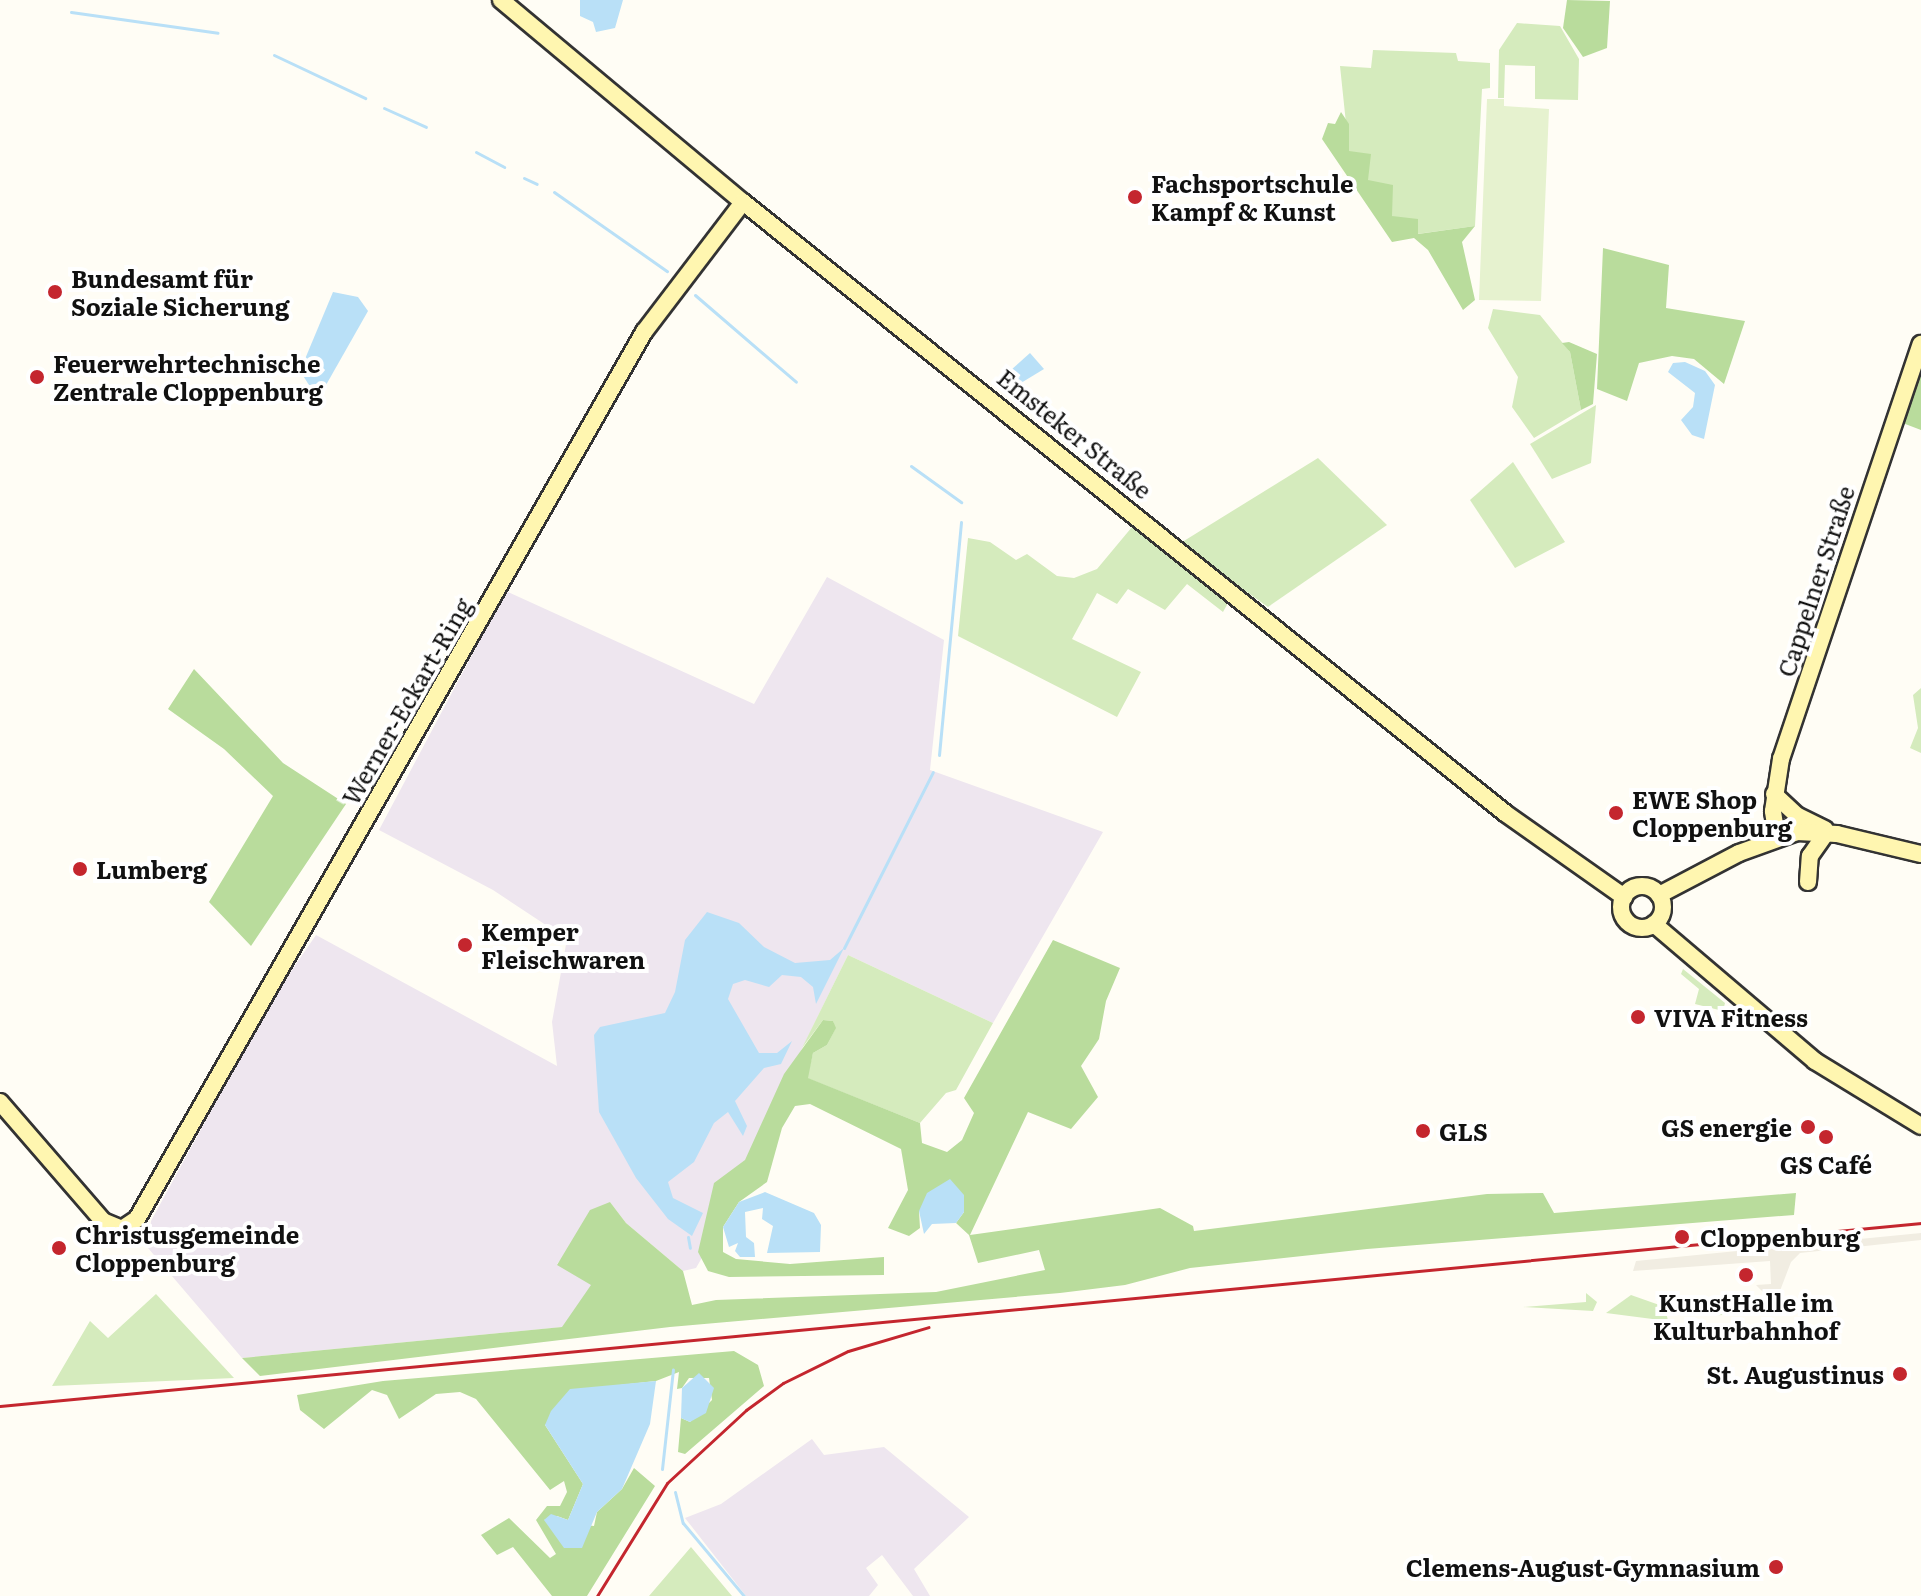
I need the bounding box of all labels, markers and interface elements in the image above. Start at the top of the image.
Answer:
place label: Fachsportschule Kampf & Kunst [1151,169,1354,225]
marker: Fachsportschule Kampf & Kunst [1126,188,1144,206]
place label: Bundesamt für Soziale Sicherung [71,264,289,320]
marker: Bundesamt für Soziale Sicherung [46,283,64,301]
place label: Feuerwehrtechnische Zentrale Cloppenburg [53,349,323,405]
street label: Emsteker Straße [992,362,1158,504]
marker: Feuerwehrtechnische Zentrale Cloppenburg [28,368,46,386]
street label: Cappelner Straße [1771,482,1859,680]
street label: Werner-Eckart-Ring [335,592,477,810]
place label: EWE Shop Cloppenburg [1632,785,1792,841]
marker: EWE Shop Cloppenburg [1607,804,1625,822]
place label: Lumberg [96,855,207,883]
marker: Lumberg [71,860,89,878]
place label: Kemper Fleischwaren [481,917,645,973]
marker: Kemper Fleischwaren [456,936,474,954]
place label: VIVA Fitness [1654,1003,1808,1031]
marker: VIVA Fitness [1629,1008,1647,1026]
place label: GS energie [1661,1113,1792,1141]
place label: GLS [1439,1117,1488,1145]
marker: GS energie [1799,1118,1817,1136]
marker: GLS [1414,1122,1432,1140]
marker: GS Café [1817,1128,1835,1146]
place label: GS Café [1780,1150,1872,1178]
place label: Christusgemeinde Cloppenburg [75,1220,299,1276]
place label: Cloppenburg [1700,1223,1860,1251]
marker: Cloppenburg [1671,1226,1693,1248]
marker: Christusgemeinde Cloppenburg [50,1239,68,1257]
marker: KunstHalle im Kulturbahnhof [1737,1266,1755,1284]
place label: KunstHalle im Kulturbahnhof [1653,1288,1839,1344]
place label: St. Augustinus [1706,1360,1884,1388]
marker: St. Augustinus [1891,1365,1909,1383]
place label: Clemens-August-Gymnasium [1406,1553,1760,1581]
marker: Clemens-August-Gymnasium [1767,1558,1785,1576]

